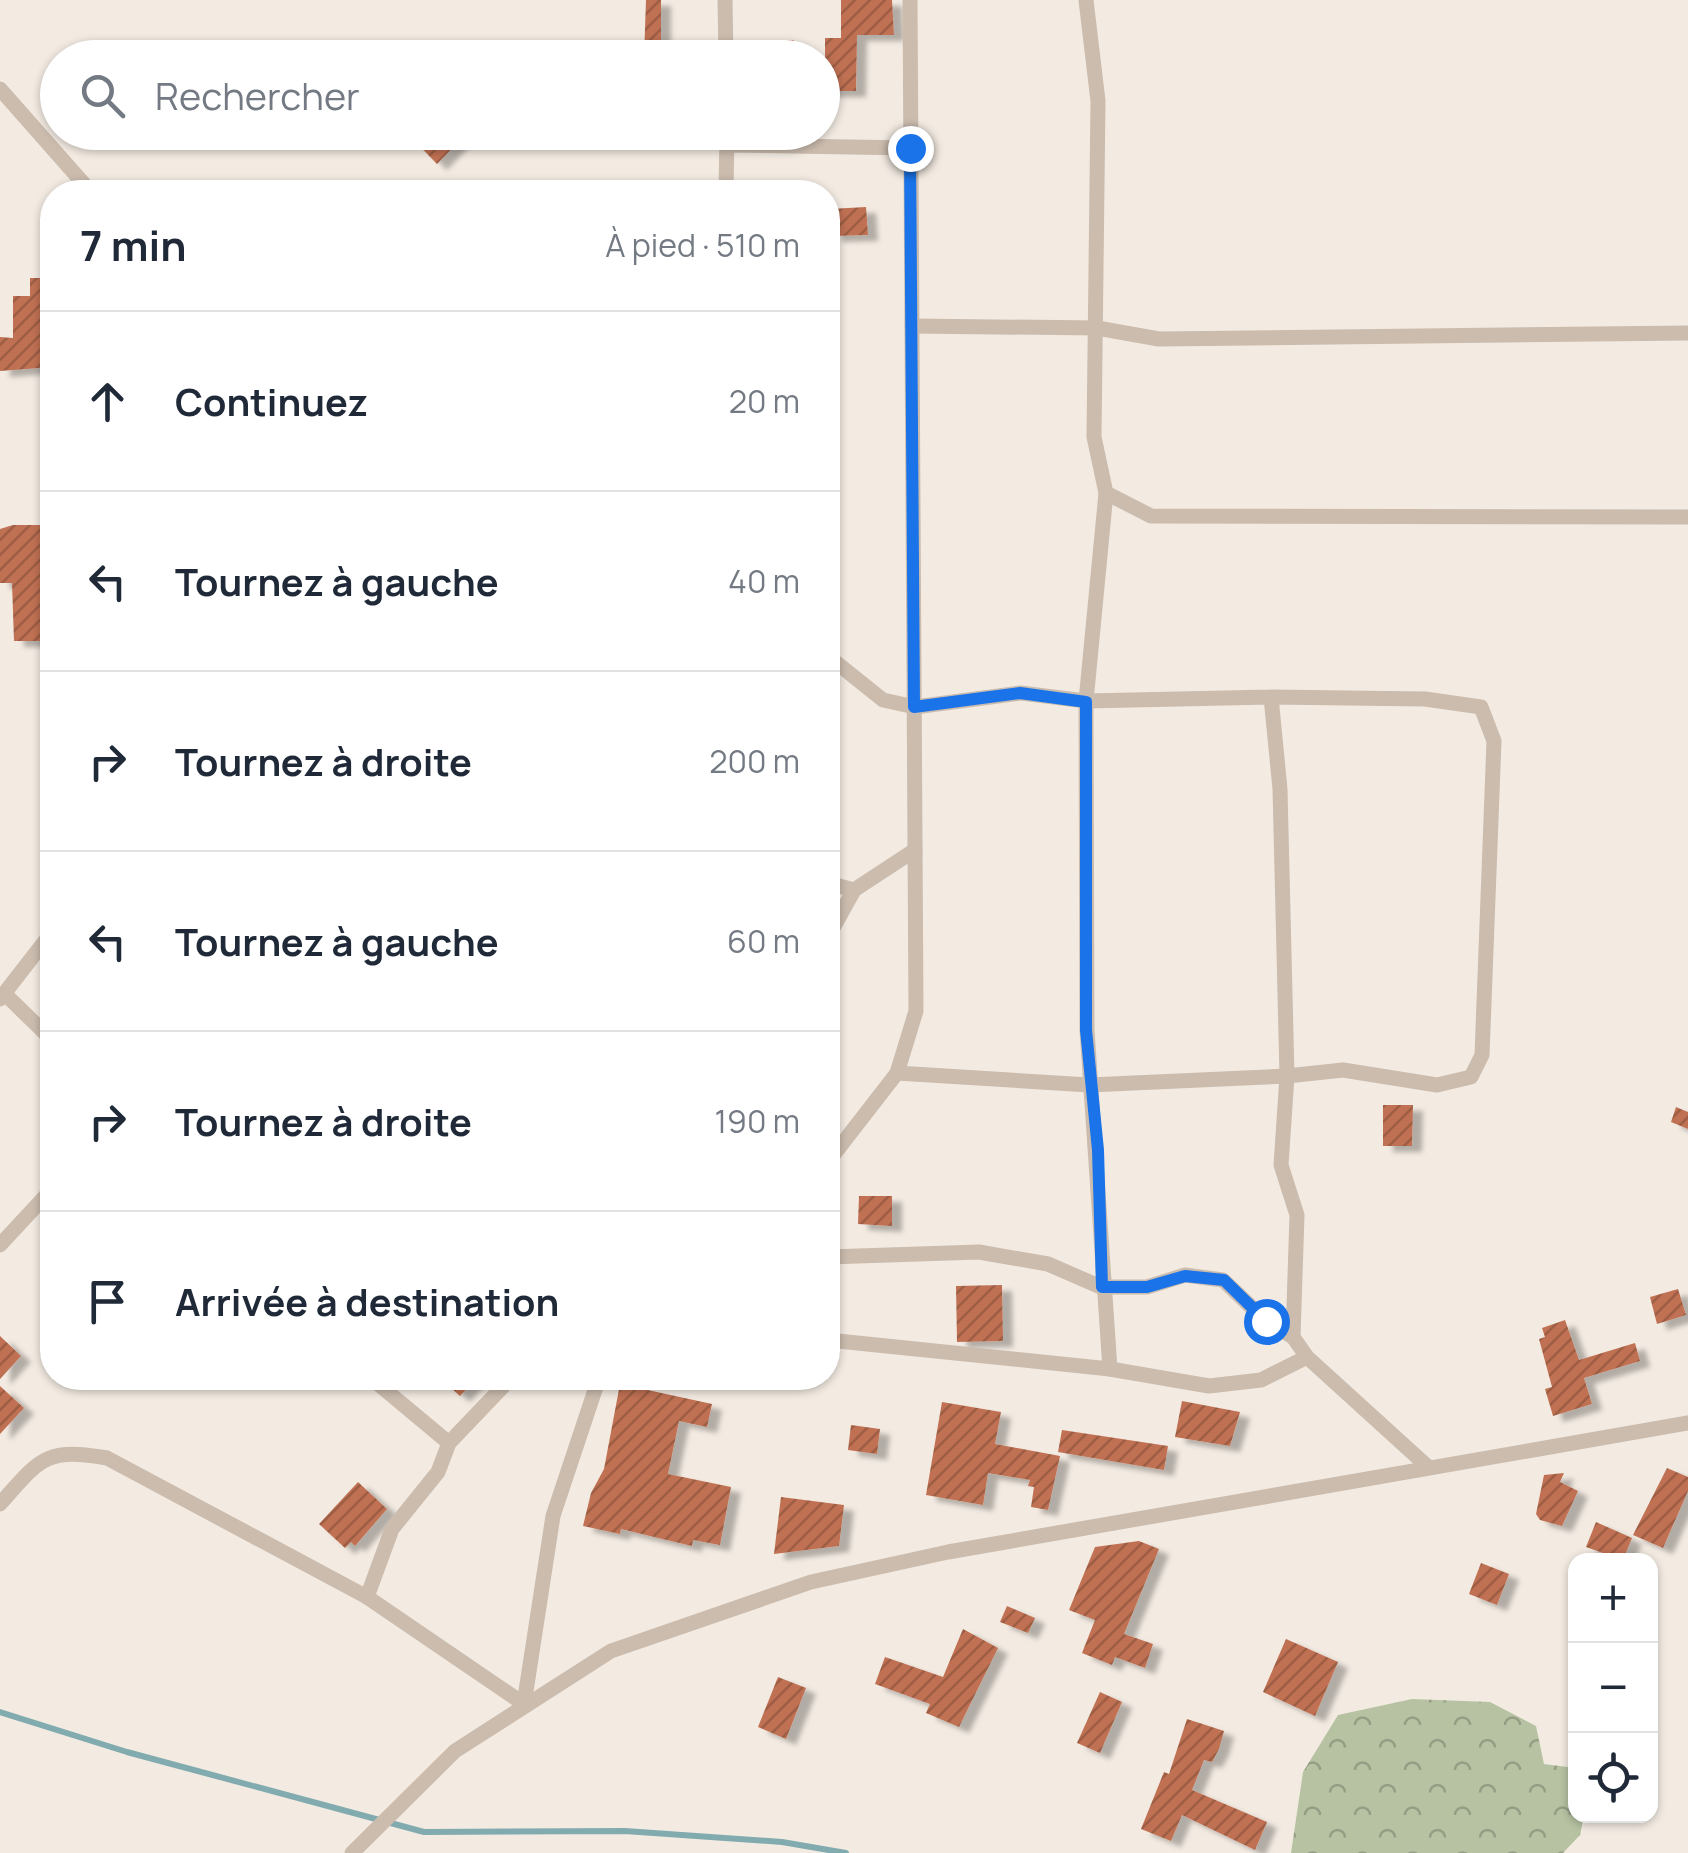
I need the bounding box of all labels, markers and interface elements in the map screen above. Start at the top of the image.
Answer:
search box [40,40,840,150]
icon: search [75,68,130,123]
text: Rechercher [155,69,360,121]
route end [888,126,934,172]
text: 7 min [80,216,187,274]
text: À pied · 510 m [605,223,800,267]
icon: ahead [80,374,135,429]
text: Continuez [175,375,368,427]
text: 20 m [729,379,800,423]
icon: left [80,554,135,609]
text: Tournez à gauche [175,555,499,607]
text: 40 m [728,559,800,603]
icon: right [80,734,135,789]
text: Tournez à droite [175,735,472,787]
text: 200 m [709,739,800,783]
icon: left [80,914,135,969]
text: Tournez à gauche [175,915,499,967]
text: 60 m [727,919,800,963]
icon: right [80,1094,135,1149]
text: Tournez à droite [175,1095,472,1147]
text: 190 m [715,1099,800,1143]
icon: arrive [80,1274,135,1329]
text: Arrivée à destination [175,1275,559,1327]
route start [1244,1299,1290,1345]
map controls [1568,1553,1658,1823]
button: + [1568,1553,1658,1643]
button: − [1568,1643,1658,1733]
button: locate [1568,1733,1658,1823]

